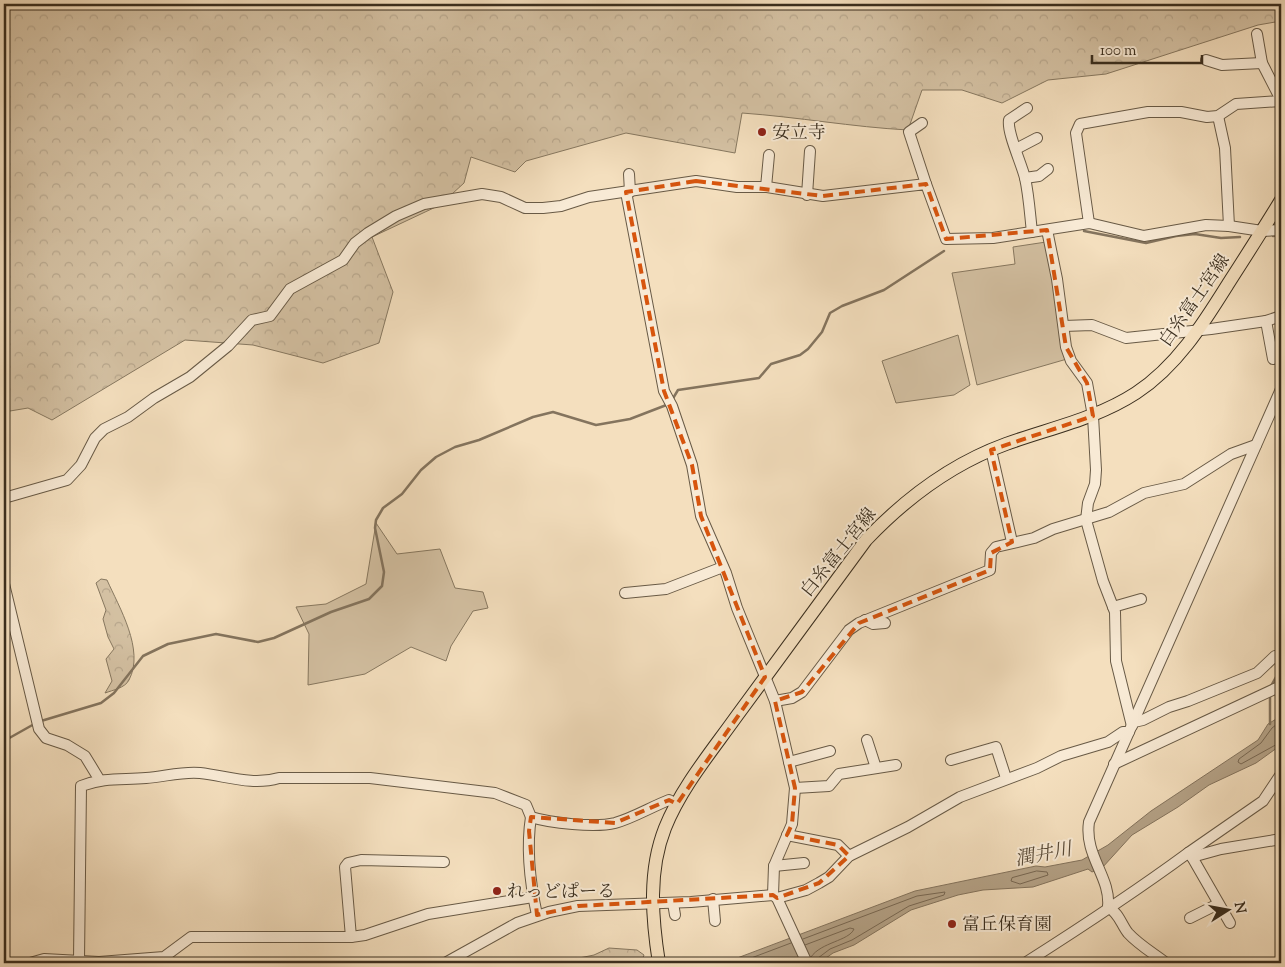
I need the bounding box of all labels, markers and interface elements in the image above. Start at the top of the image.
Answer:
scale bar [1092,32,1202,64]
text: 100 m [1100,41,1137,62]
place label: 安立寺 [772,121,826,147]
marker: 安立寺 [756,126,768,138]
street label: 白糸富士宮線 [1154,249,1237,353]
street label: 白糸富士宮線 [795,503,884,603]
water label: 潤井川 [1013,836,1076,874]
place label: れっどぱーる [507,880,615,906]
north arrow [1202,884,1252,934]
marker: れっどぱーる [491,885,503,897]
text: N [1228,901,1250,915]
place label: 富丘保育園 [962,913,1052,939]
marker: 富丘保育園 [946,918,958,930]

